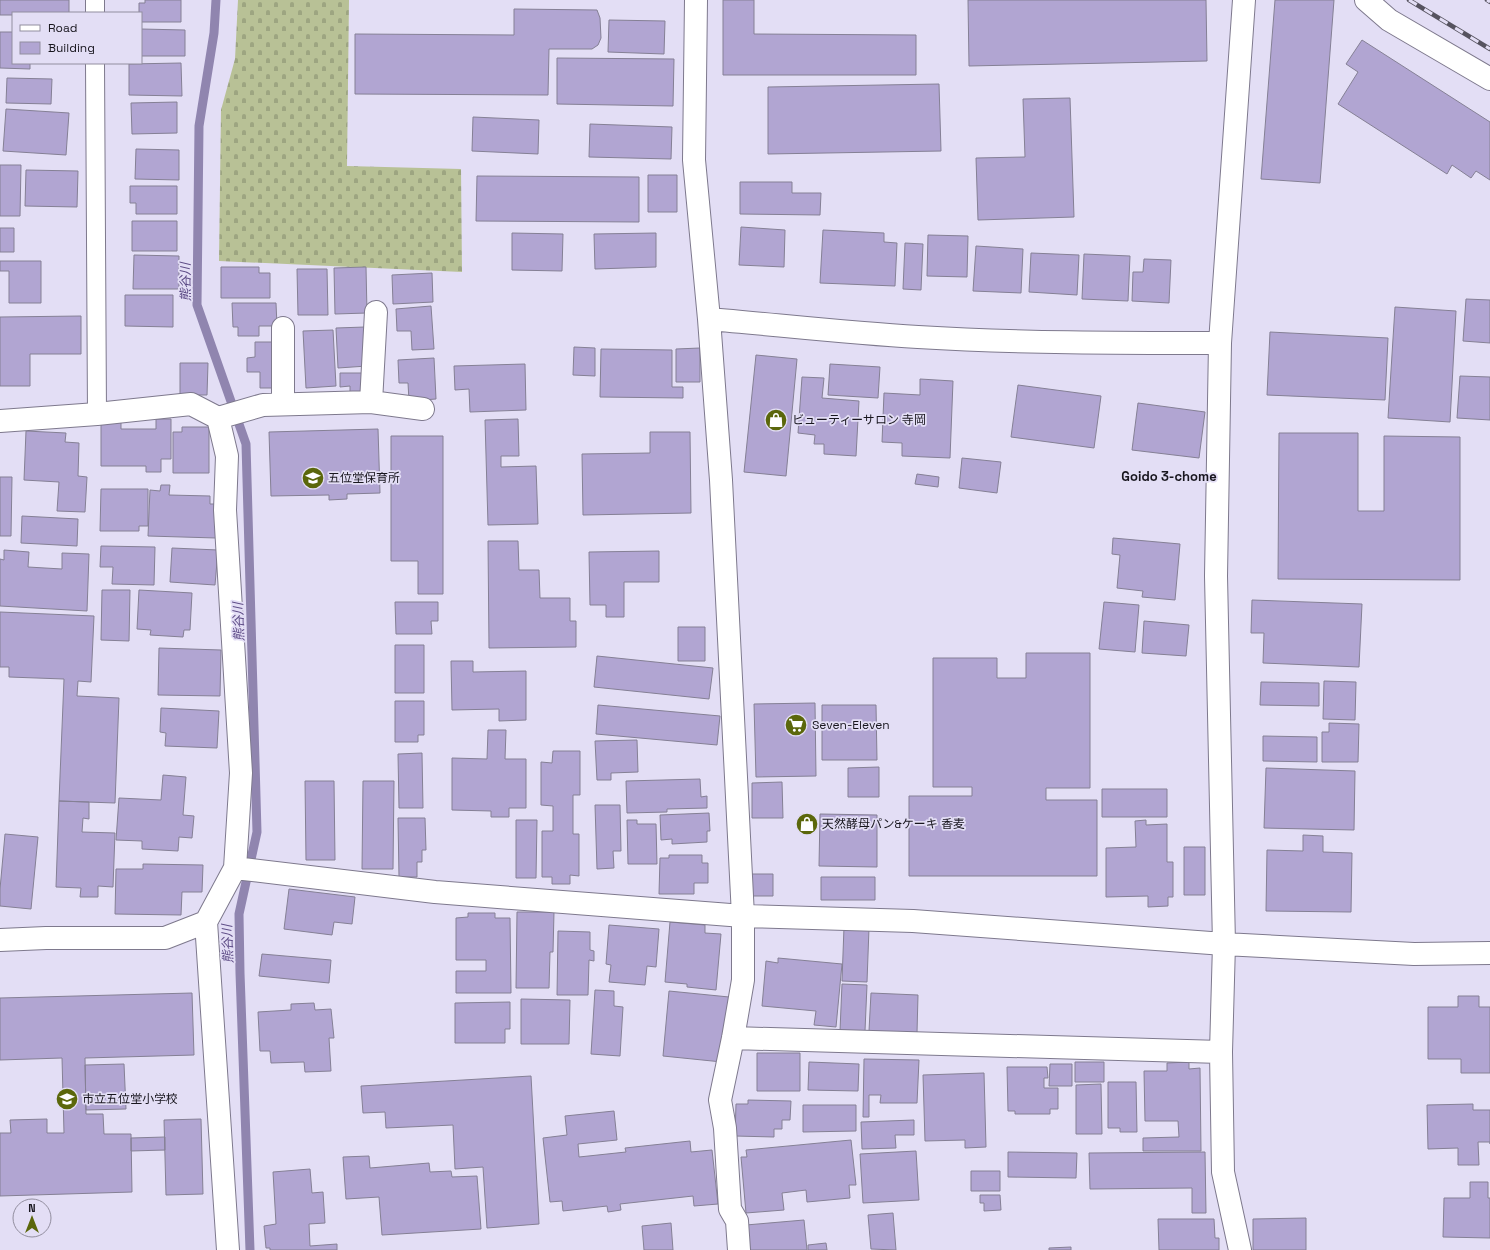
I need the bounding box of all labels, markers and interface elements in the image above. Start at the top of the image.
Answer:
legend [12,12,142,64]
text: Road [48,20,77,36]
text: Building [48,40,95,56]
water label: 熊谷川 [177,260,194,302]
shop icon: ビューティーサロン 寺岡 [763,407,789,433]
place label: ビューティーサロン 寺岡 [792,412,926,428]
school or university icon: 五位堂保育所 [300,465,326,491]
district label: Goido 3-chome [1121,468,1217,485]
place label: 五位堂保育所 [328,470,400,486]
water label: 熊谷川 [229,600,248,642]
supermarket icon: Seven-Eleven [783,712,809,738]
place label: Seven-Eleven [812,717,890,733]
shop icon: 天然酵母パン&ケーキ 香麦 [794,811,820,837]
place label: 天然酵母パン&ケーキ 香麦 [822,816,965,832]
water label: 熊谷川 [218,922,237,964]
school or university icon: 市立五位堂小学校 [54,1086,80,1112]
place label: 市立五位堂小学校 [82,1091,178,1107]
north arrow [12,1198,52,1238]
text: N [28,1201,36,1215]

